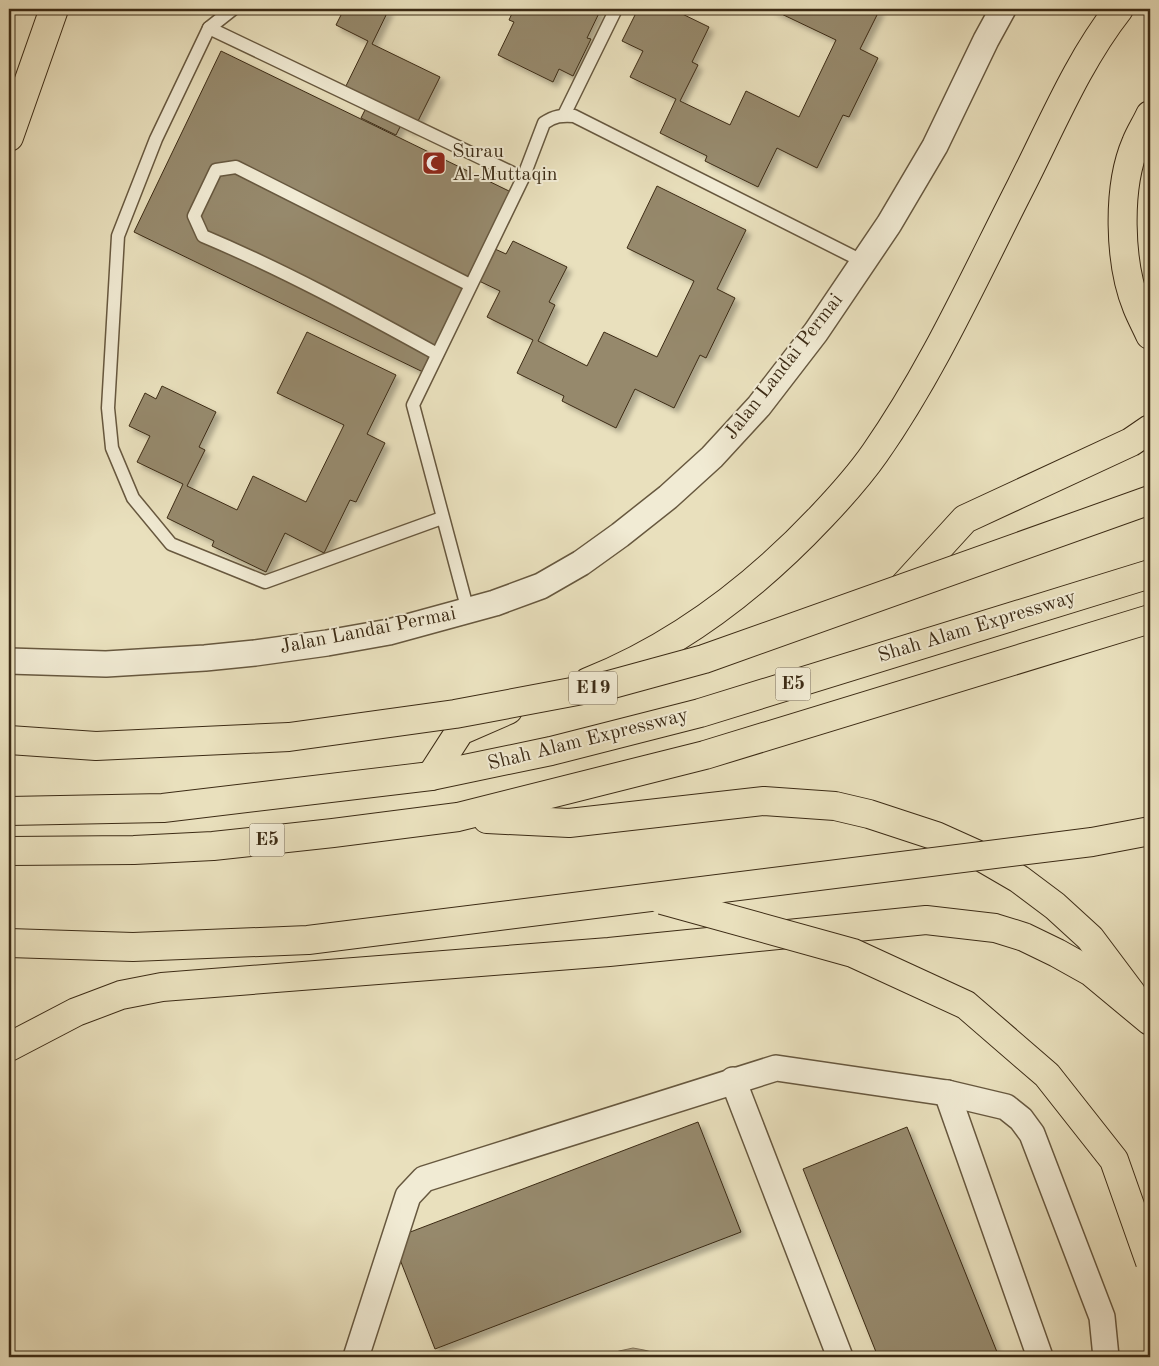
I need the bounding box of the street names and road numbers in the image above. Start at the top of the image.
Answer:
street label: Jalan Landai Permai [721,290,847,444]
street label: Shah Alam Expressway [876,587,1079,667]
street label: Jalan Landai Permai [278,604,458,658]
road number: E5 [776,668,810,701]
road number: E19 [569,671,617,704]
street label: Shah Alam Expressway [486,705,691,775]
road number: E5 [250,824,284,856]

